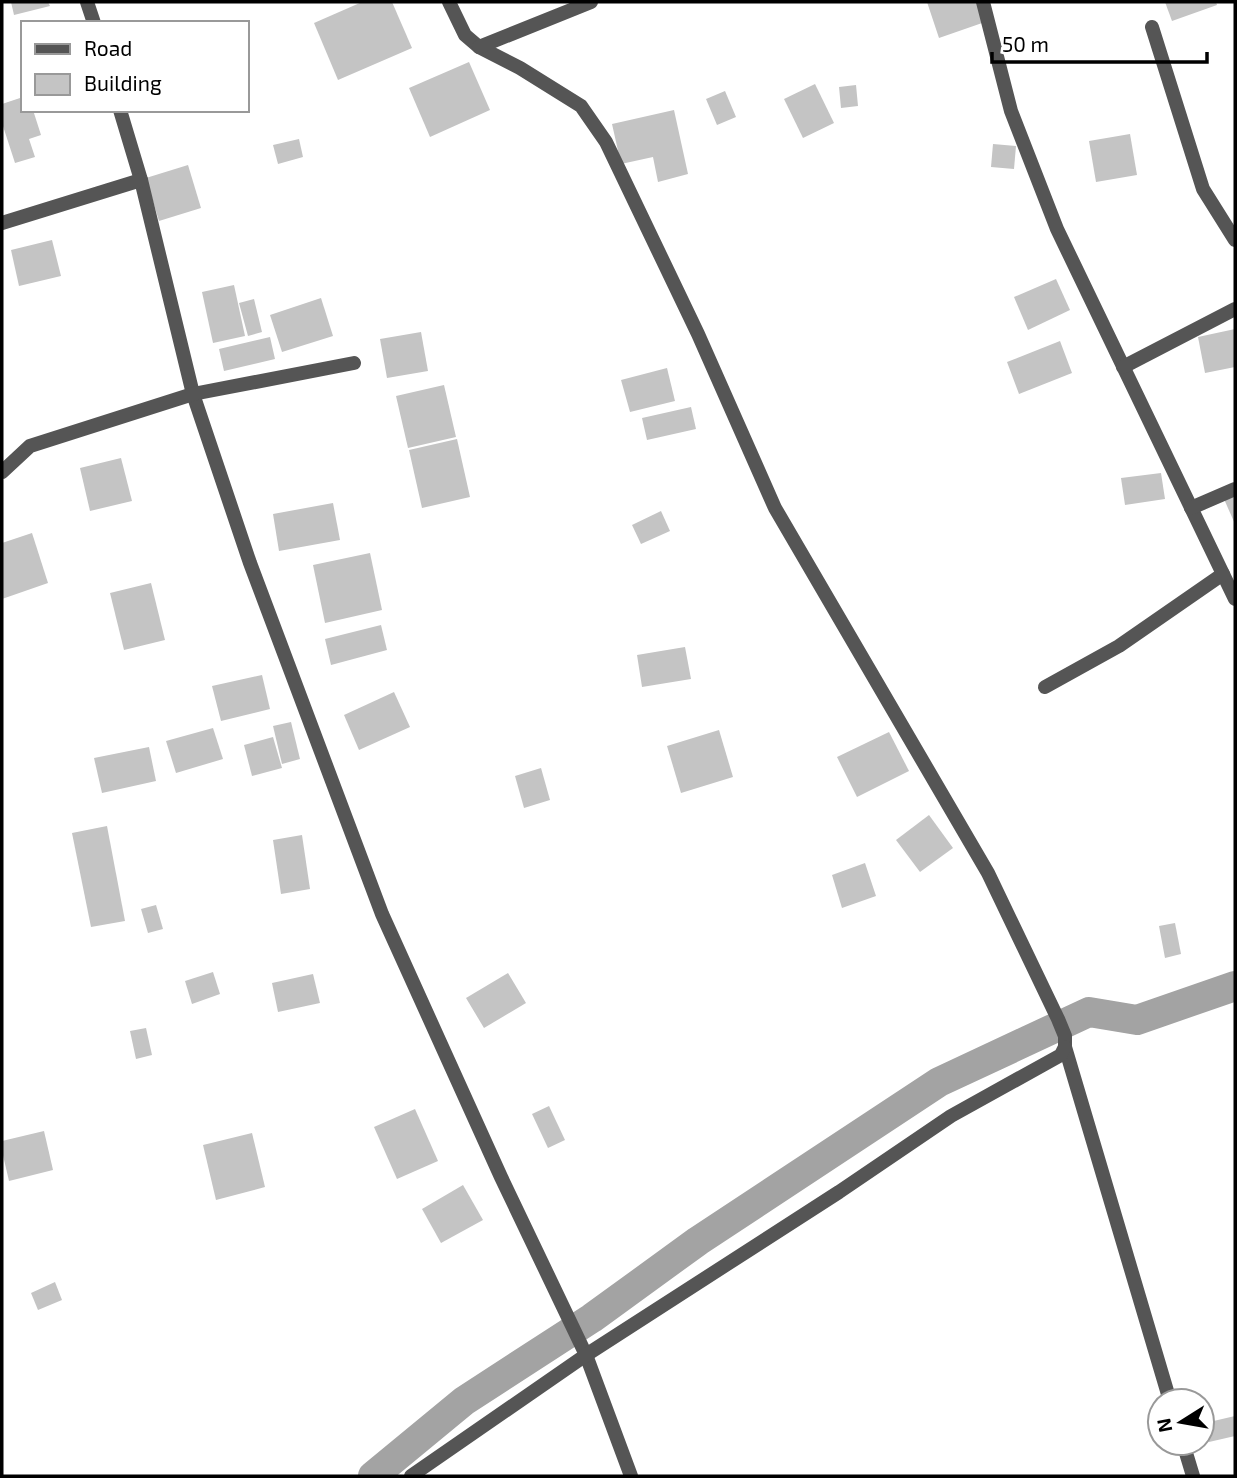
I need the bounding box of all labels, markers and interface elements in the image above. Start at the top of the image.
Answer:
legend [21,21,248,112]
scale bar [992,21,1207,65]
text: 50 m [1002,31,1049,56]
text: Road [84,35,132,60]
text: Building [84,70,162,95]
north arrow [1146,1387,1216,1457]
text: N [1151,1416,1176,1434]

